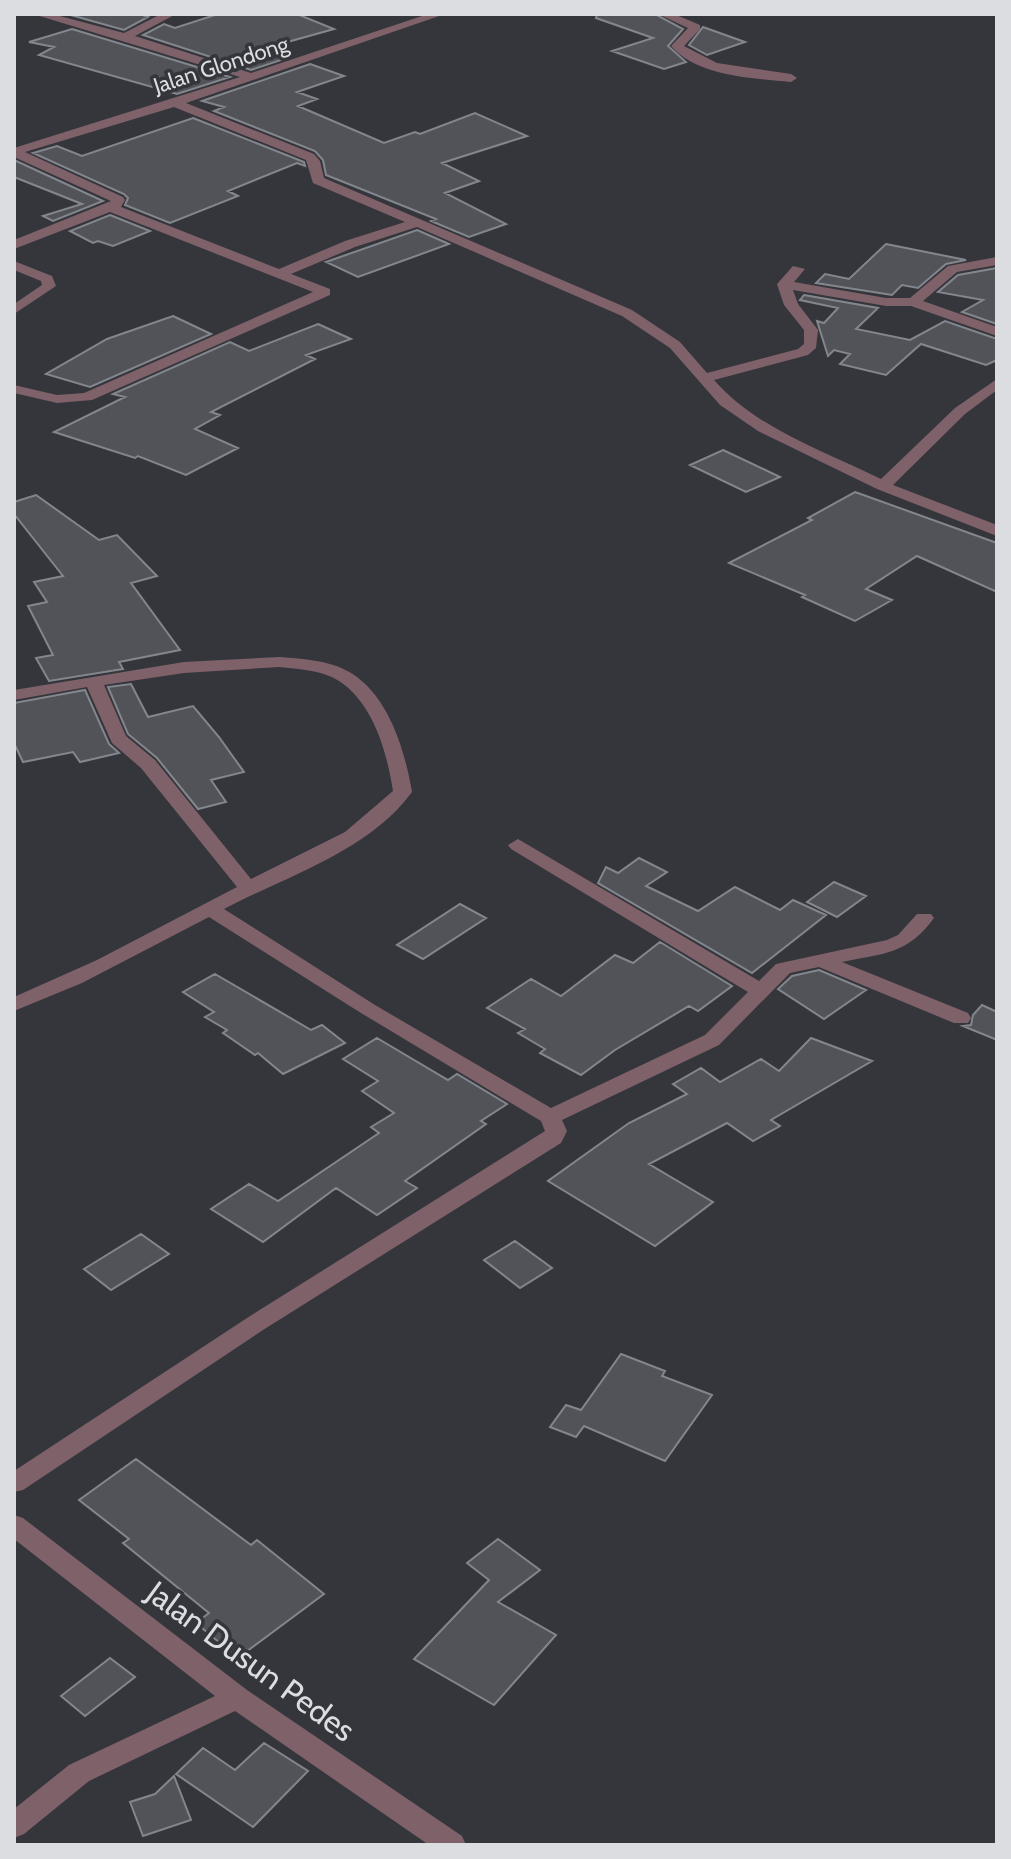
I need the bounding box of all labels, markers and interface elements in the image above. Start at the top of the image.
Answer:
street label: Jalan Glondong [149,30,293,100]
street label: Jalan Dusun Pedes [138,1572,363,1750]

